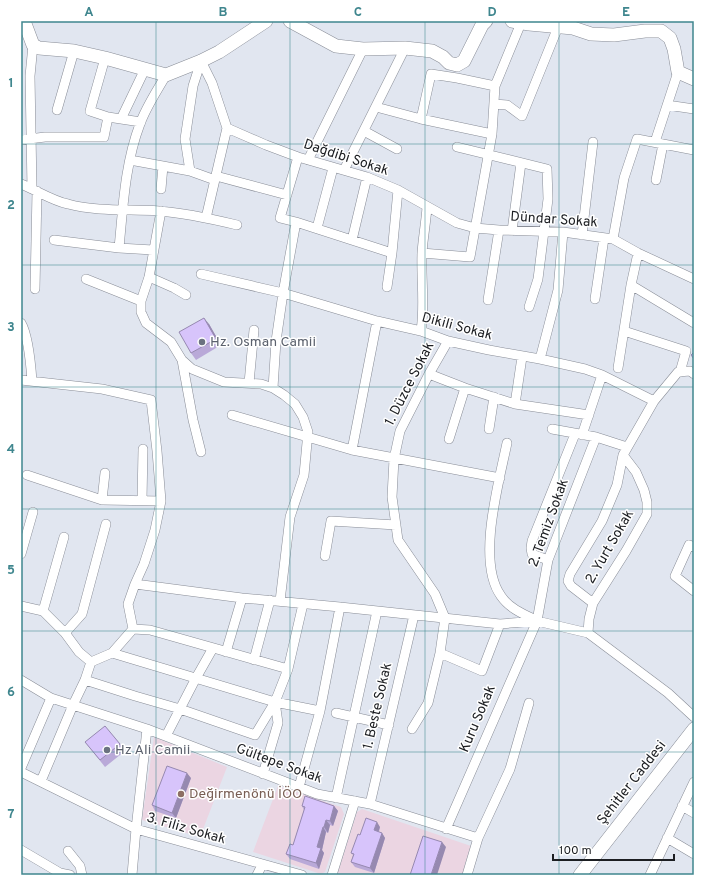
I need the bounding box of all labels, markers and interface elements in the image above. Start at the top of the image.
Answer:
text: A [84,5,94,21]
text: B [219,5,228,21]
text: C [354,5,362,21]
text: D [487,5,497,21]
text: E [622,5,630,21]
text: 1 [8,76,14,92]
street label: Dağdibi Sokak [301,136,391,180]
text: 2 [7,198,15,214]
street label: Dündar Sokak [510,208,598,232]
street label: Dikili Sokak [420,309,494,345]
text: 3 [7,320,15,336]
place label: Hz. Osman Camii [210,334,316,351]
marker: Hz. Osman Camii [197,337,207,347]
street label: 1. Düzce Sokak [382,339,438,429]
text: 4 [7,442,15,458]
street label: 2. Temiz Sokak [525,477,573,569]
street label: 2. Yurt Sokak [582,507,638,587]
text: 5 [7,563,15,579]
street label: 1. Beste Sokak [360,661,396,751]
street label: Kuru Sokak [456,683,500,755]
text: 6 [7,685,15,701]
street label: Şehitler Caddesi [594,738,670,828]
street label: Gültepe Sokak [233,740,325,788]
place label: Hz Ali Camii [115,742,190,759]
marker: Hz Ali Camii [102,745,112,755]
place label: Değirmenönü İÖO [189,785,302,803]
marker: Değirmenönü İÖO [176,789,186,799]
text: 7 [8,807,15,823]
street label: 3. Filiz Sokak [144,810,228,848]
scale bar [553,836,674,862]
text: 100 m [559,843,592,859]

